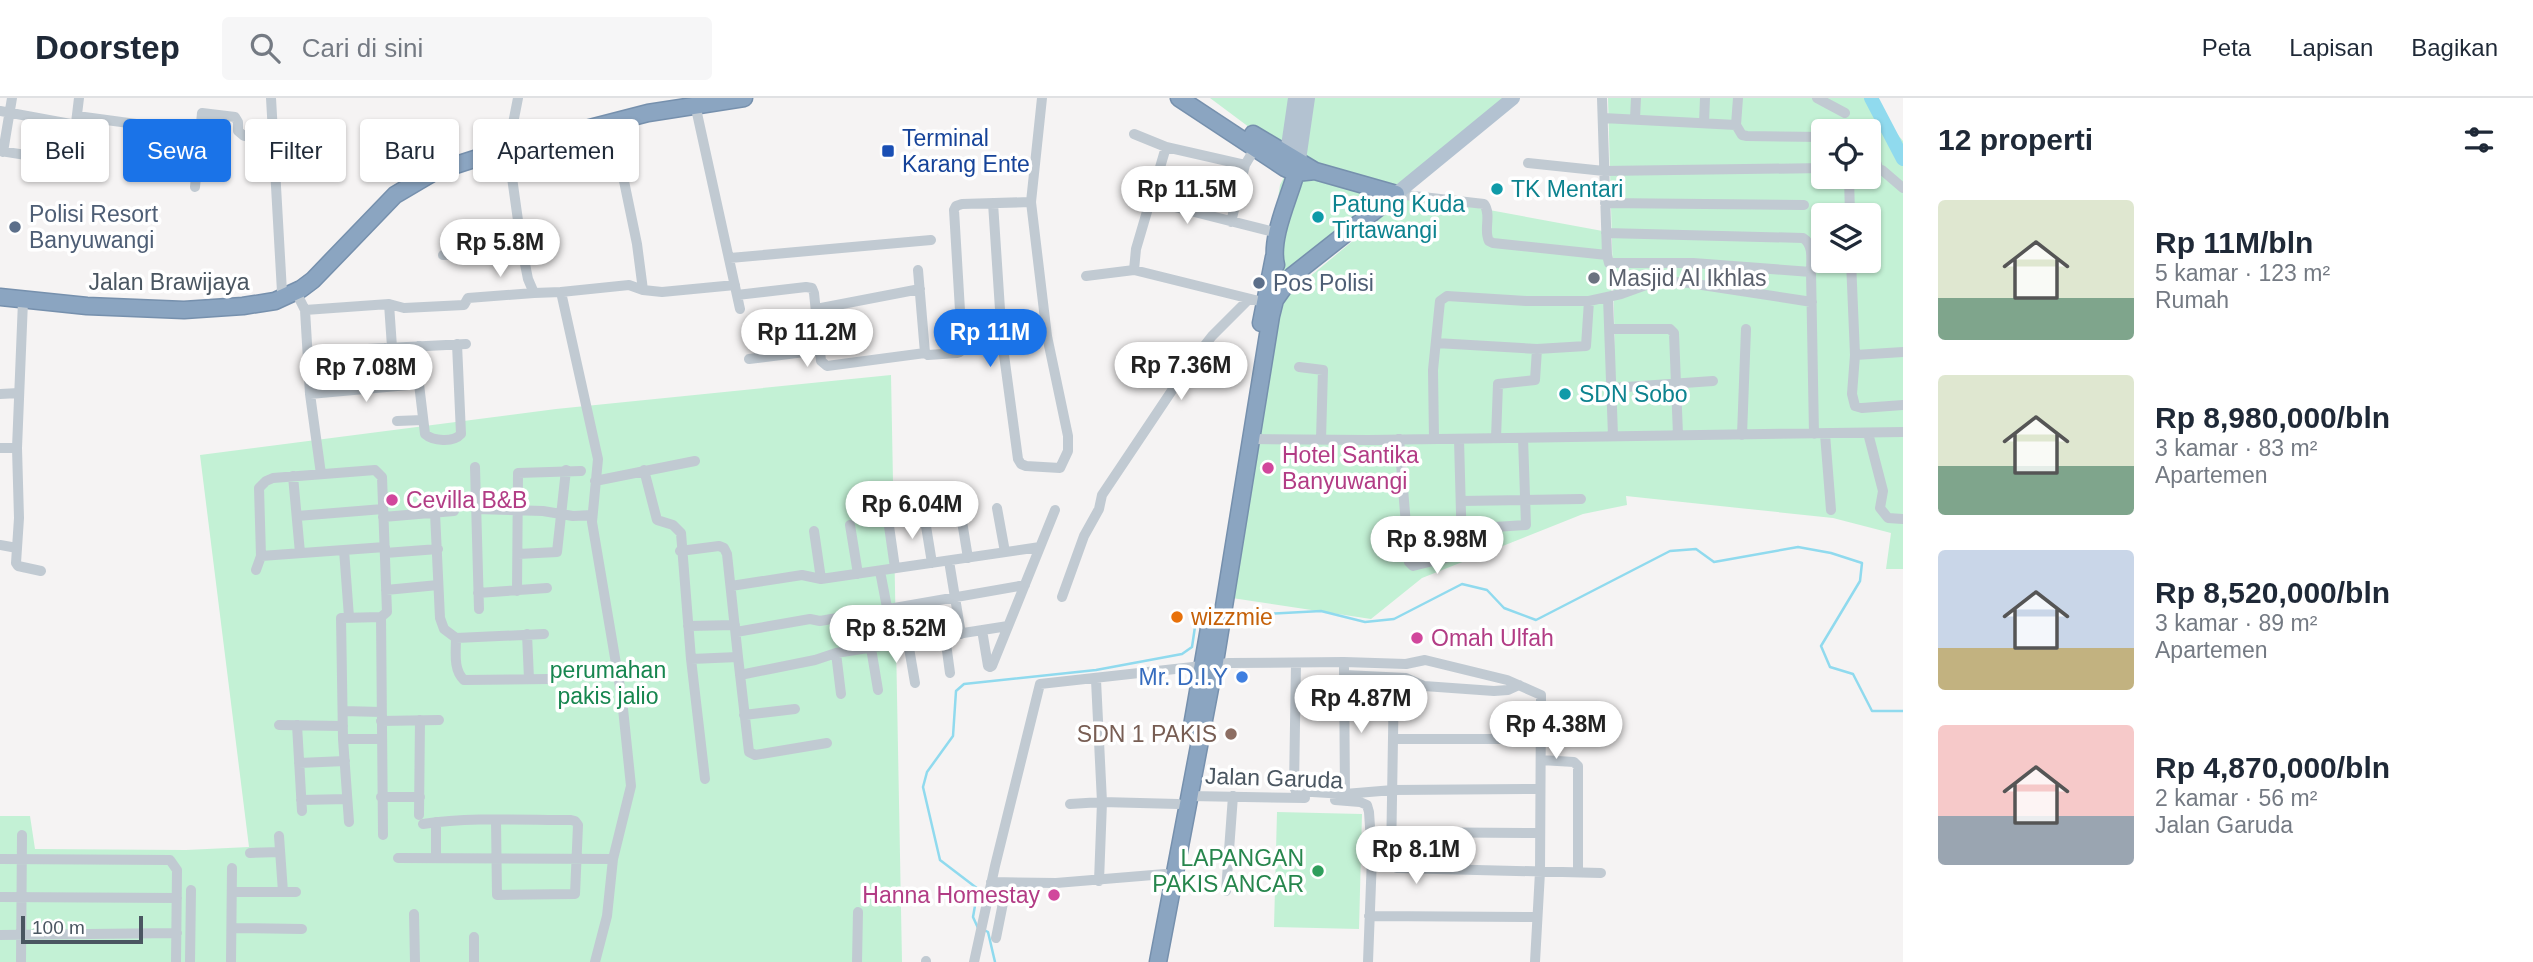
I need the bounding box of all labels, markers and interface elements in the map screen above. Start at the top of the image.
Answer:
search box [222,17,712,80]
text: Doorstep [35,29,180,66]
icon: search [246,29,284,67]
text: Cari di sini [302,33,423,63]
text: Peta [2202,34,2251,61]
text: Lapisan [2289,34,2373,61]
text: Bagikan [2411,34,2498,61]
chip: Beli [21,119,109,182]
chip: Sewa [123,119,231,182]
chip: Filter [245,119,346,182]
chip: Baru [360,119,459,182]
chip: Apartemen [473,119,639,182]
map controls [1811,119,1881,273]
button: locate [1811,119,1881,189]
icon: filters [2460,121,2498,159]
text: 12 properti [1938,123,2093,156]
place label: Terminal Karang Ente [902,125,1030,177]
marker: Terminal Karang Ente [880,143,896,159]
pin: Rp 11.5M [1115,166,1259,226]
text: Rp 11.5M [1137,176,1237,202]
place label: TK Mentari [1511,176,1623,202]
marker: TK Mentari [1489,181,1505,197]
place label: Patung Kuda Tirtawangi [1332,191,1465,243]
place label: Polisi Resort Banyuwangi [29,201,159,253]
button: layers [1811,203,1881,273]
marker: Patung Kuda Tirtawangi [1310,209,1326,225]
marker: Polisi Resort Banyuwangi [7,219,23,235]
pin: Rp 5.8M [435,220,565,279]
text: Rp 11M/bln [2155,226,2313,259]
icon: home [1994,228,2078,312]
text: Rp 5.8M [456,229,544,255]
text: 5 kamar · 123 m² [2155,260,2330,286]
place label: Masjid Al Ikhlas [1608,265,1767,291]
street label: Jalan Brawijaya [88,269,250,295]
place label: Pos Polisi [1273,270,1374,296]
marker: Masjid Al Ikhlas [1586,270,1602,286]
marker: Pos Polisi [1251,275,1267,291]
text: Rumah [2155,287,2229,313]
pin: Rp 11.2M [735,310,879,369]
pin: Rp 11M [933,310,1047,369]
text: Rp 11.2M [757,319,857,345]
text: Rp 11M [950,319,1030,345]
pin: Rp 7.36M [1109,342,1253,402]
pin: Rp 7.08M [294,344,438,404]
text: Rp 7.36M [1131,352,1231,378]
text: Rp 7.08M [316,354,416,380]
place label: SDN Sobo [1579,381,1688,407]
marker: SDN Sobo [1557,386,1573,402]
text: Rp 8,980,000/bln [2155,401,2390,434]
icon: home [1994,403,2078,487]
text: 3 kamar · 83 m² [2155,435,2317,461]
place label: Hotel Santika Banyuwangi [1282,442,1419,494]
marker: Hotel Santika Banyuwangi [1260,460,1276,476]
text: Apartemen [2155,462,2268,488]
pin: Rp 6.04M [840,482,984,541]
place label: Cevilla B&B [406,487,527,513]
text: Rp 6.04M [862,491,962,517]
marker: Cevilla B&B [384,492,400,508]
pin: Rp 8.98M [1365,517,1509,576]
text: Rp 8.98M [1387,526,1487,552]
text: Rp 8,520,000/bln [2155,576,2390,609]
icon: home [1994,578,2078,662]
place label: wizzmie [1190,604,1273,630]
pin: Rp 8.52M [824,606,968,665]
marker: wizzmie [1169,609,1185,625]
text: 3 kamar · 89 m² [2155,610,2317,636]
text: Rp 8.52M [846,615,946,641]
place label: Omah Ulfah [1431,625,1554,651]
marker: Omah Ulfah [1409,630,1425,646]
text: Apartemen [2155,637,2268,663]
park label: perumahan pakis jalio [550,657,666,709]
place label: Mr. D.I.Y [1139,664,1228,690]
marker: Mr. D.I.Y [1234,669,1250,685]
pin: Rp 4.87M [1289,676,1433,735]
text: Rp 4.87M [1311,685,1411,711]
pin: Rp 4.38M [1484,702,1628,761]
text: Rp 4.38M [1506,711,1606,737]
place label: SDN 1 PAKIS [1077,721,1217,747]
marker: SDN 1 PAKIS [1223,726,1239,742]
text: Rp 4,870,000/bln [2155,751,2390,784]
icon: home [1994,753,2078,837]
street label: Jalan Garuda [1205,763,1344,793]
text: 2 kamar · 56 m² [2155,785,2317,811]
text: Jalan Garuda [2155,812,2293,838]
pin: Rp 8.1M [1351,826,1481,886]
text: Rp 8.1M [1372,836,1460,862]
place label: LAPANGAN PAKIS ANCAR [1152,845,1304,897]
marker: LAPANGAN PAKIS ANCAR [1310,863,1326,879]
place label: Hanna Homestay [862,882,1040,908]
marker: Hanna Homestay [1046,887,1062,903]
scale bar [21,913,144,945]
text: 100 m [32,917,85,938]

